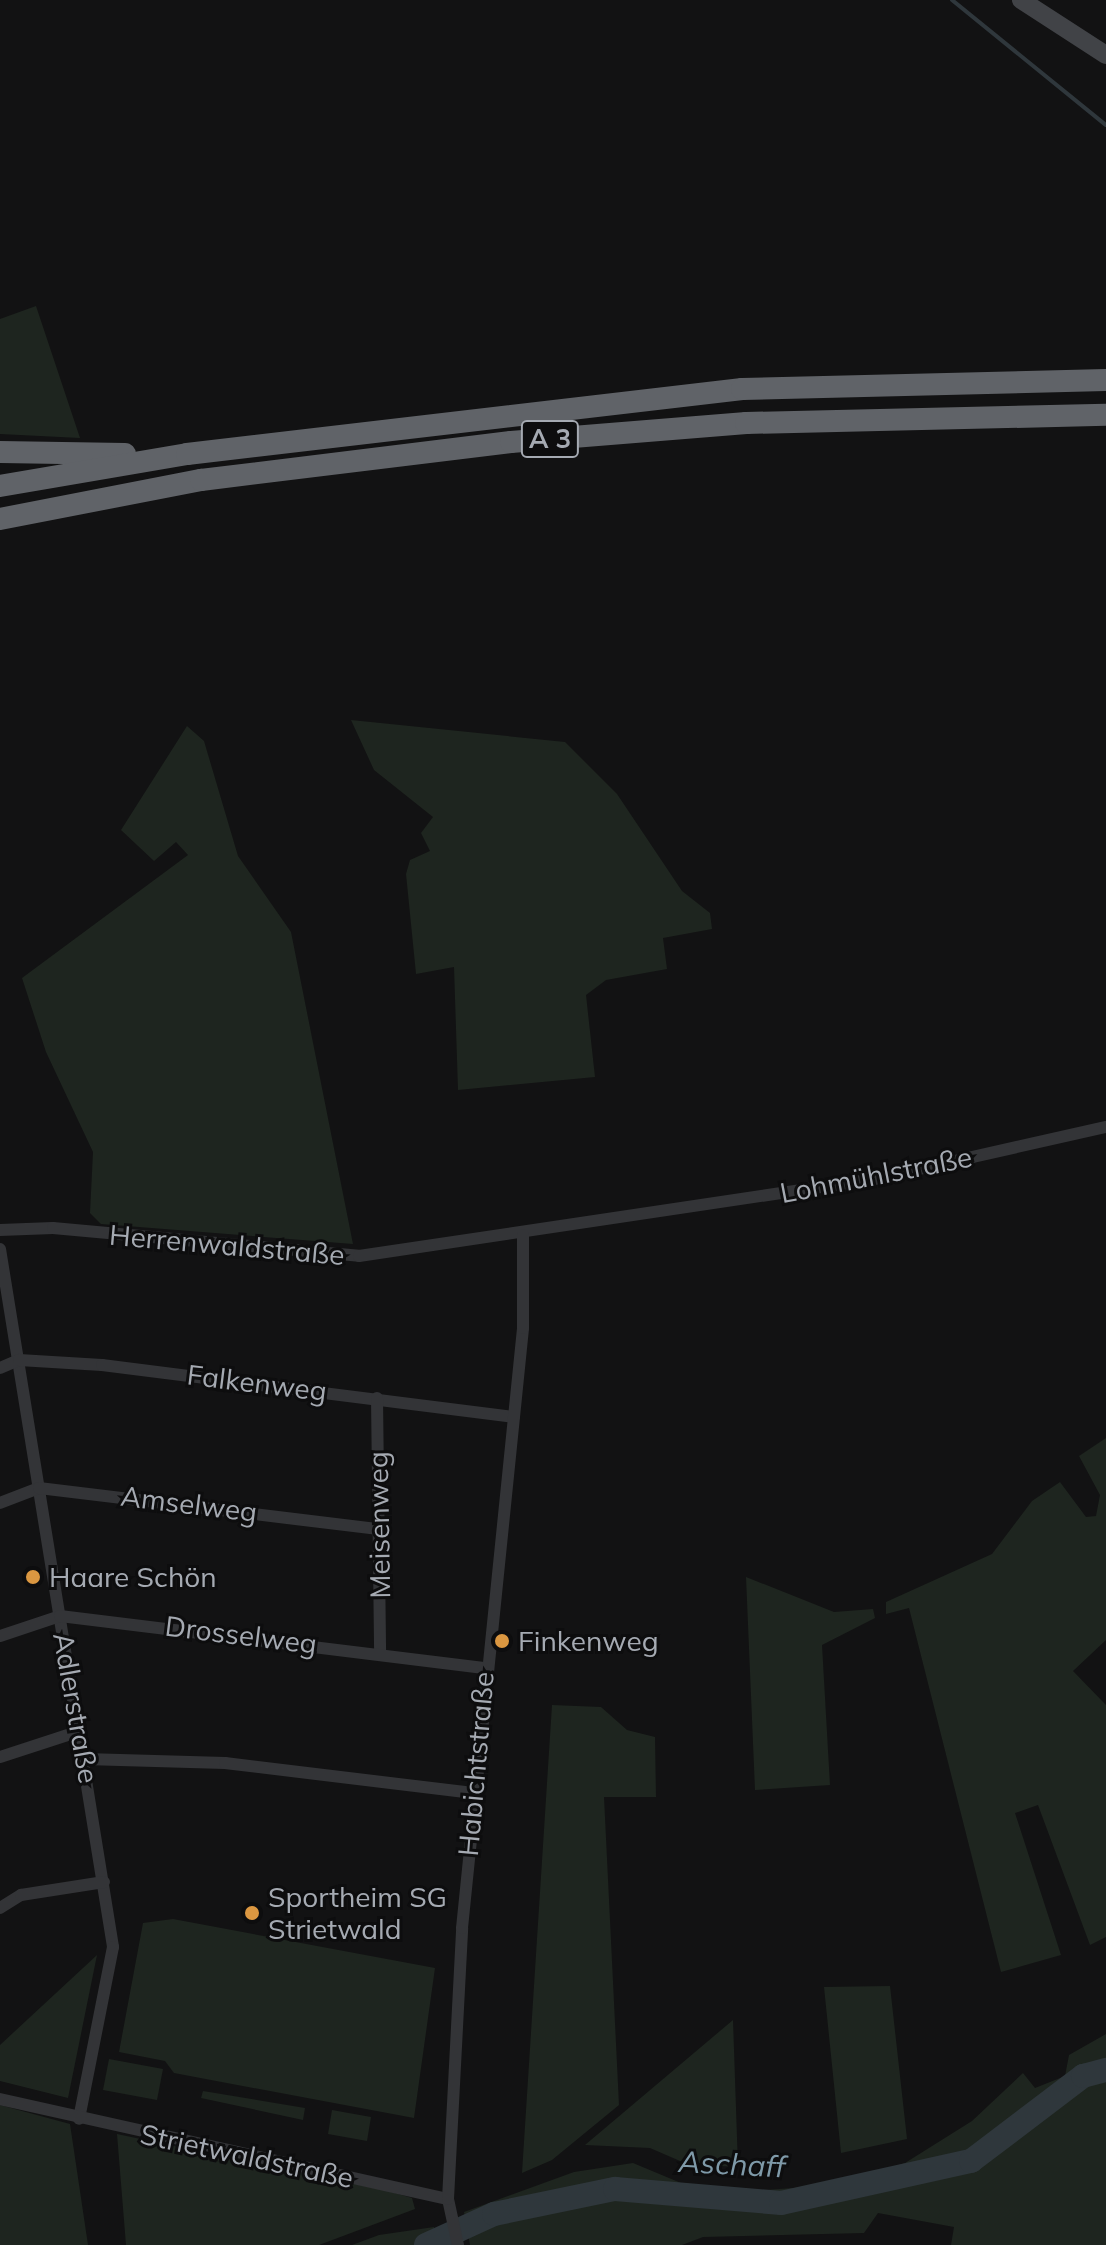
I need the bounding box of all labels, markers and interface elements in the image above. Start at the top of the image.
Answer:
road number: A 3 [520,417,580,461]
street label: Lohmühlstraße [777,1140,975,1210]
street label: Herrenwaldstraße [108,1218,346,1272]
street label: Falkenweg [185,1358,329,1408]
street label: Meisenweg [361,1451,397,1599]
street label: Amselweg [119,1479,259,1529]
place label: Haare Schön [49,1560,217,1594]
marker: Haare Schön [24,1568,42,1586]
street label: Drosselweg [163,1609,319,1661]
place label: Finkenweg [518,1624,659,1658]
street label: Adlerstraße [46,1630,106,1786]
marker: Finkenweg [493,1632,511,1650]
street label: Habichtstraße [451,1670,501,1858]
place label: Sportheim SG Strietwald [268,1880,447,1946]
marker: Sportheim SG Strietwald [243,1904,261,1922]
street label: Strietwaldstraße [137,2117,357,2195]
water label: Aschaff [678,2143,786,2185]

